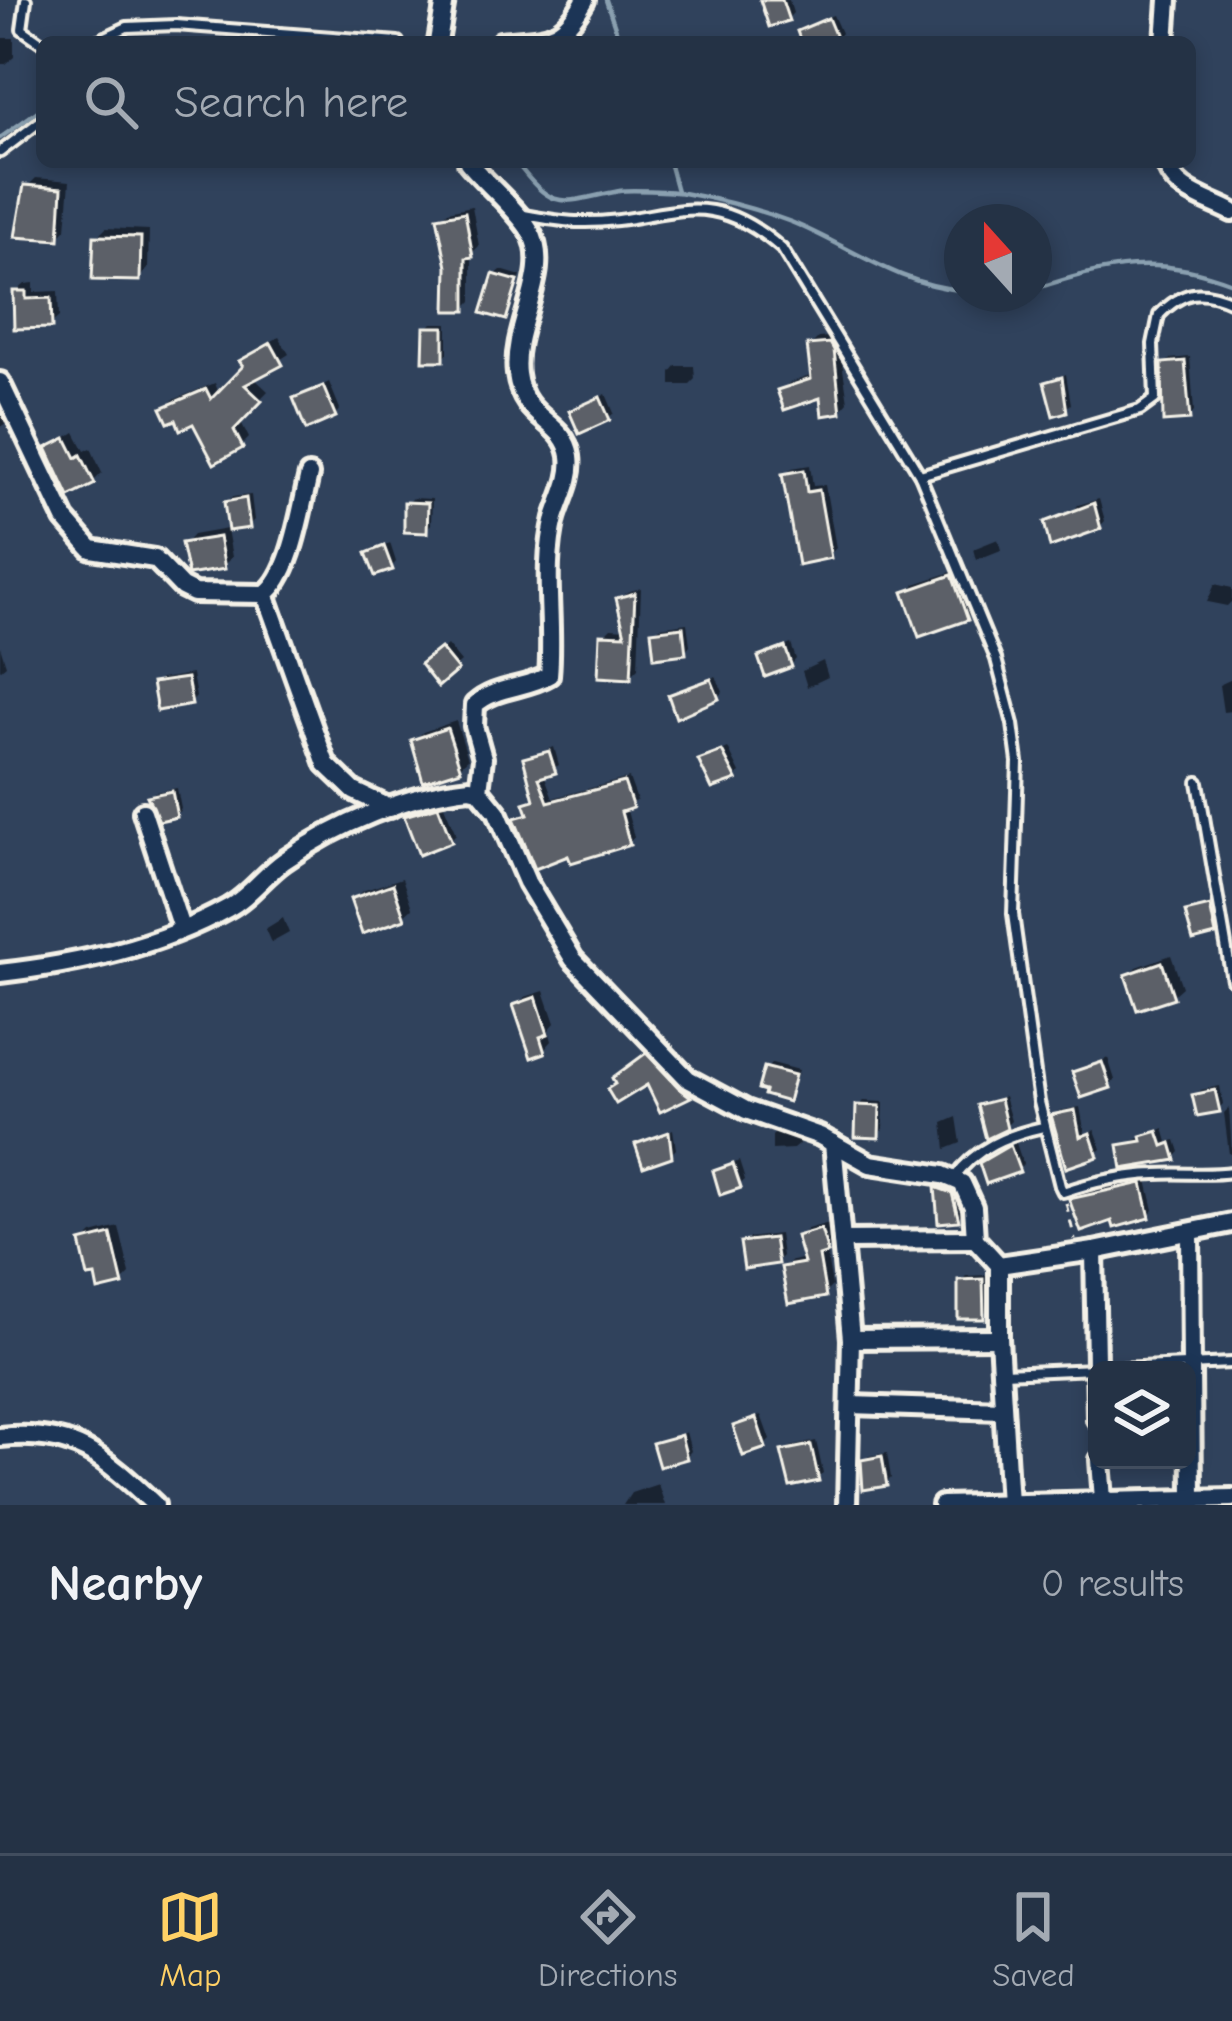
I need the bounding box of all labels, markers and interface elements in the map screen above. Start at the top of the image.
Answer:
search box [36,36,1196,168]
icon: search [78,69,144,135]
text: Search here [174,76,408,128]
north arrow [944,204,1052,312]
map controls [1088,1361,1196,1469]
button: layers [1088,1361,1196,1469]
text: Nearby [48,1554,202,1613]
text: 0 results [1041,1561,1184,1606]
tab: Map [157,1884,223,1994]
tab: Directions [538,1884,678,1994]
tab: Saved [992,1884,1075,1994]

